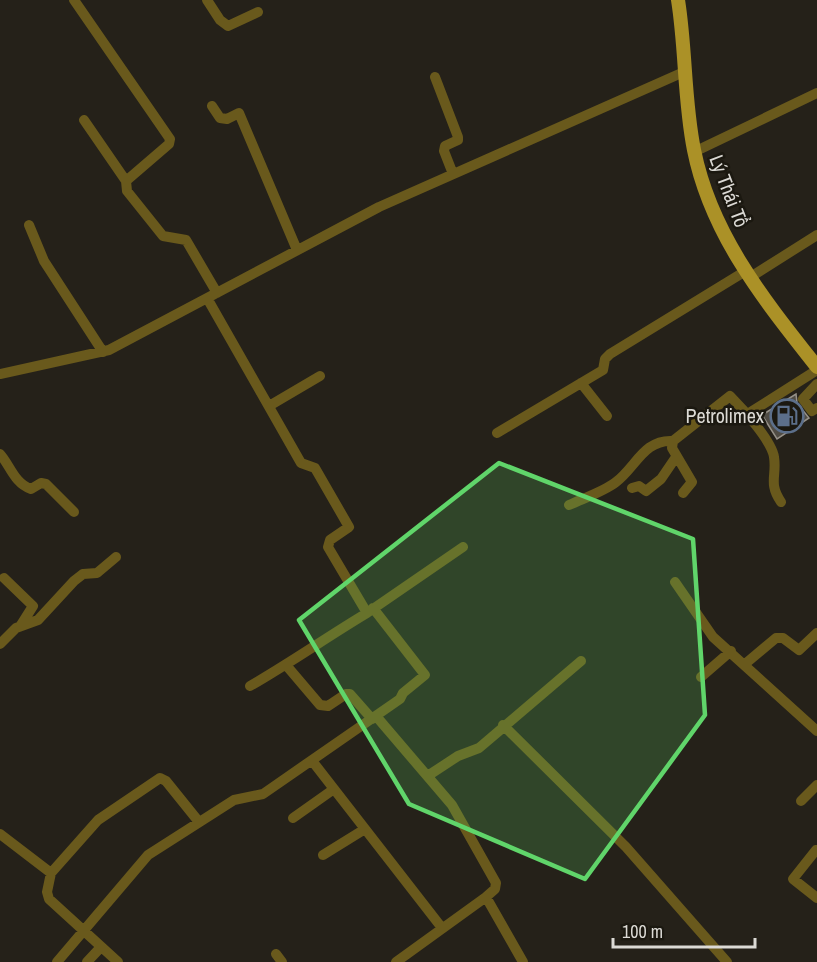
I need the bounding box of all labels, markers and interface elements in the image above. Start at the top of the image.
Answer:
street label: Lý Thái Tổ [703,151,756,231]
fuel station icon: Petrolimex [769,398,805,434]
place label: Petrolimex [686,402,765,429]
scale bar [613,911,756,949]
text: 100 m [622,919,663,944]

